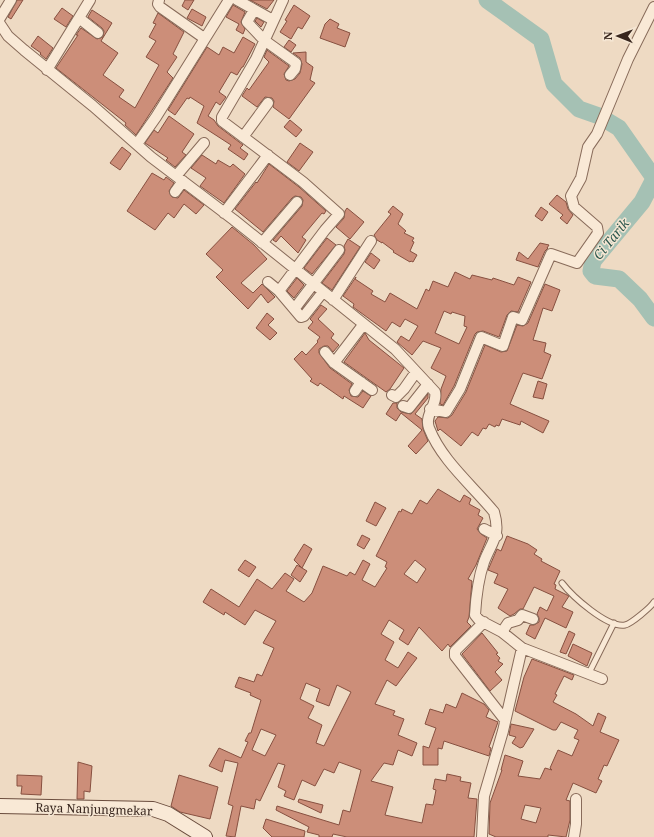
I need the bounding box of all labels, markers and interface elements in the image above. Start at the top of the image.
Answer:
north arrow [598,16,638,56]
text: N [600,31,615,40]
water label: Ci Tarik [589,214,633,263]
street label: Raya Nanjungmekar [35,798,153,820]

